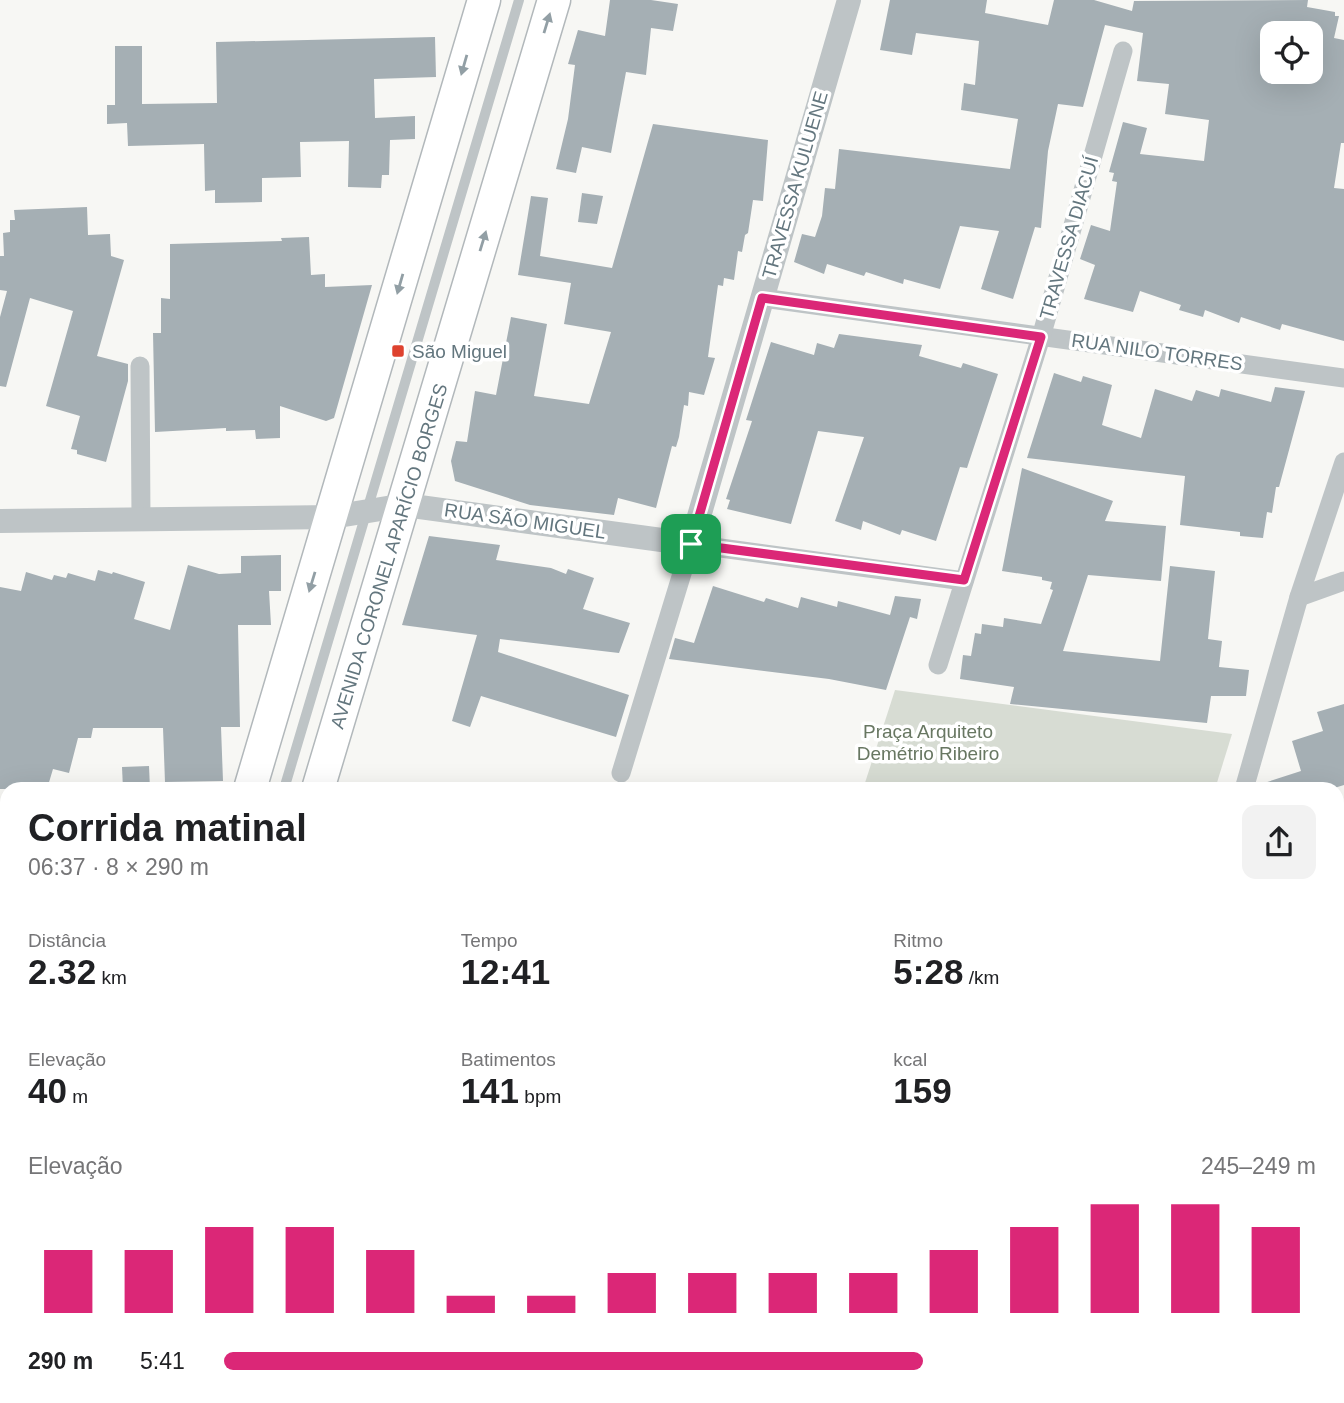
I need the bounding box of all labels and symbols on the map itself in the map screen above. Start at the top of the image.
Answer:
one-way arrow [543,12,553,33]
one-way arrow [459,55,469,76]
street label: TRAVESSA KULUENE [758,89,832,281]
street label: TRAVESSA DIACUÍ [1036,153,1103,322]
one-way arrow [478,230,488,251]
one-way arrow [395,273,405,294]
street label: RUA NILO TORRES [1070,330,1244,374]
place label: São Miguel [412,341,507,362]
marker: São Miguel [390,343,406,359]
street label: AVENIDA CORONEL APARÍCIO BORGES [326,381,452,731]
street label: RUA SÃO MIGUEL [443,499,607,543]
pin [661,514,721,574]
one-way arrow [307,572,317,593]
park label: Praça Arquiteto Demétrio Ribeiro [857,721,999,764]

